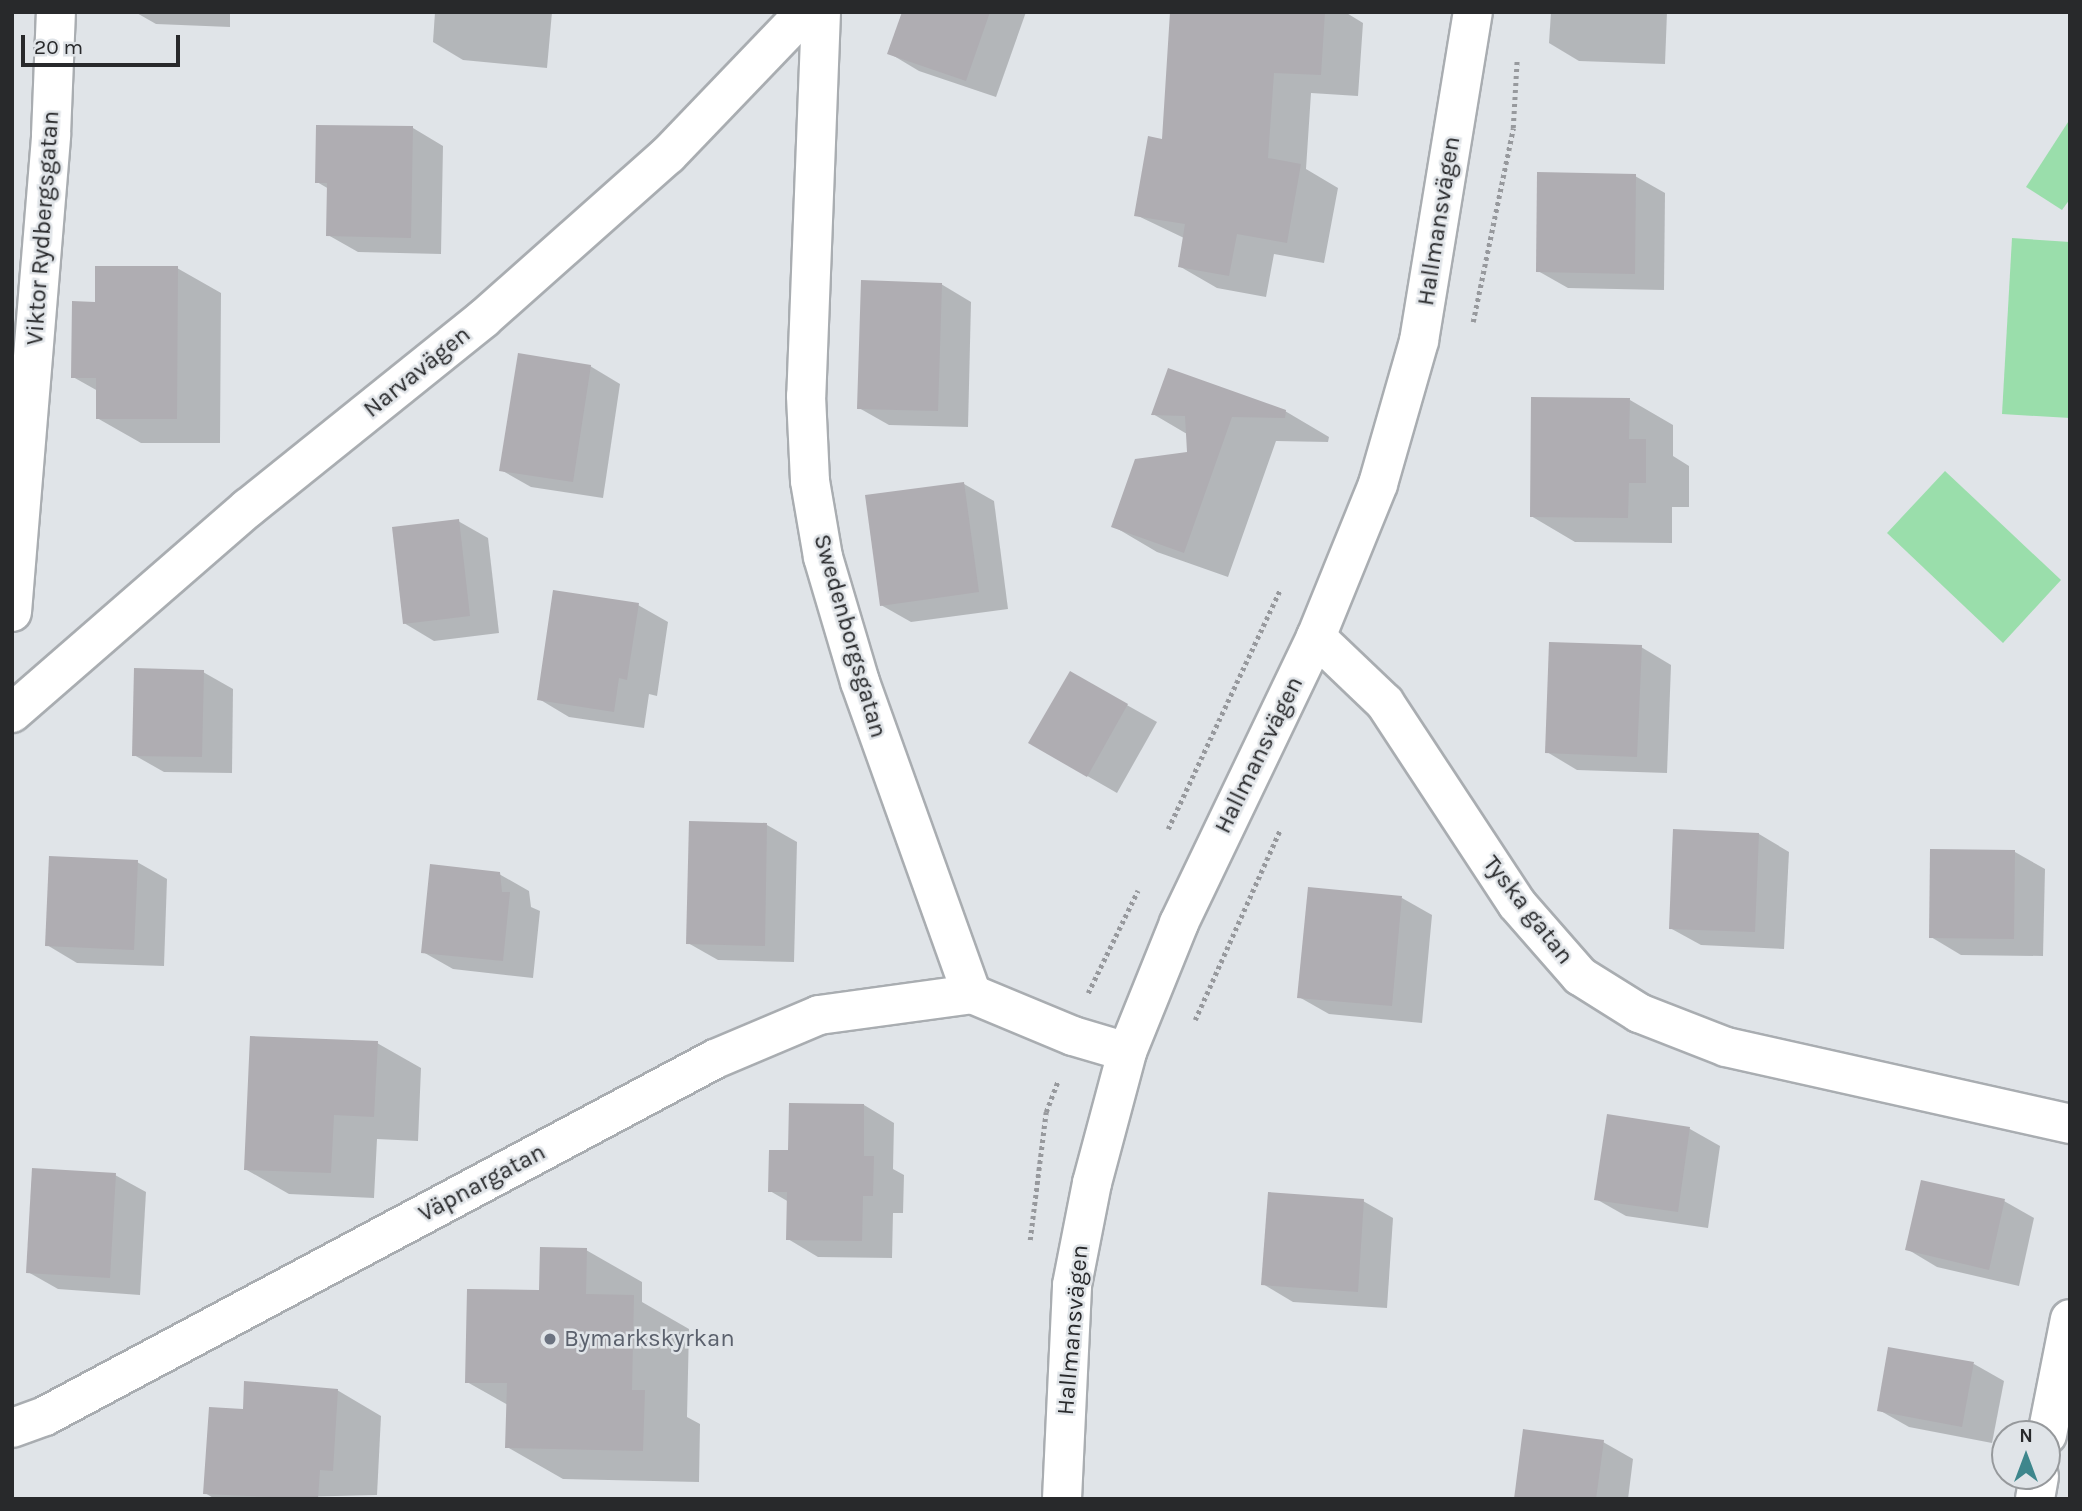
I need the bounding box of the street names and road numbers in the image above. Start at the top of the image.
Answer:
street label: Viktor Rydbergsgatan [20,110,66,346]
street label: Hallmansvägen [1411,134,1467,308]
street label: Narvavägen [358,320,476,424]
street label: Swedenborgsgatan [807,531,893,741]
street label: Hallmansvägen [1209,672,1309,838]
street label: Tyska gatan [1477,850,1579,970]
street label: Väpnargatan [414,1138,550,1228]
street label: Hallmansvägen [1051,1244,1095,1416]

